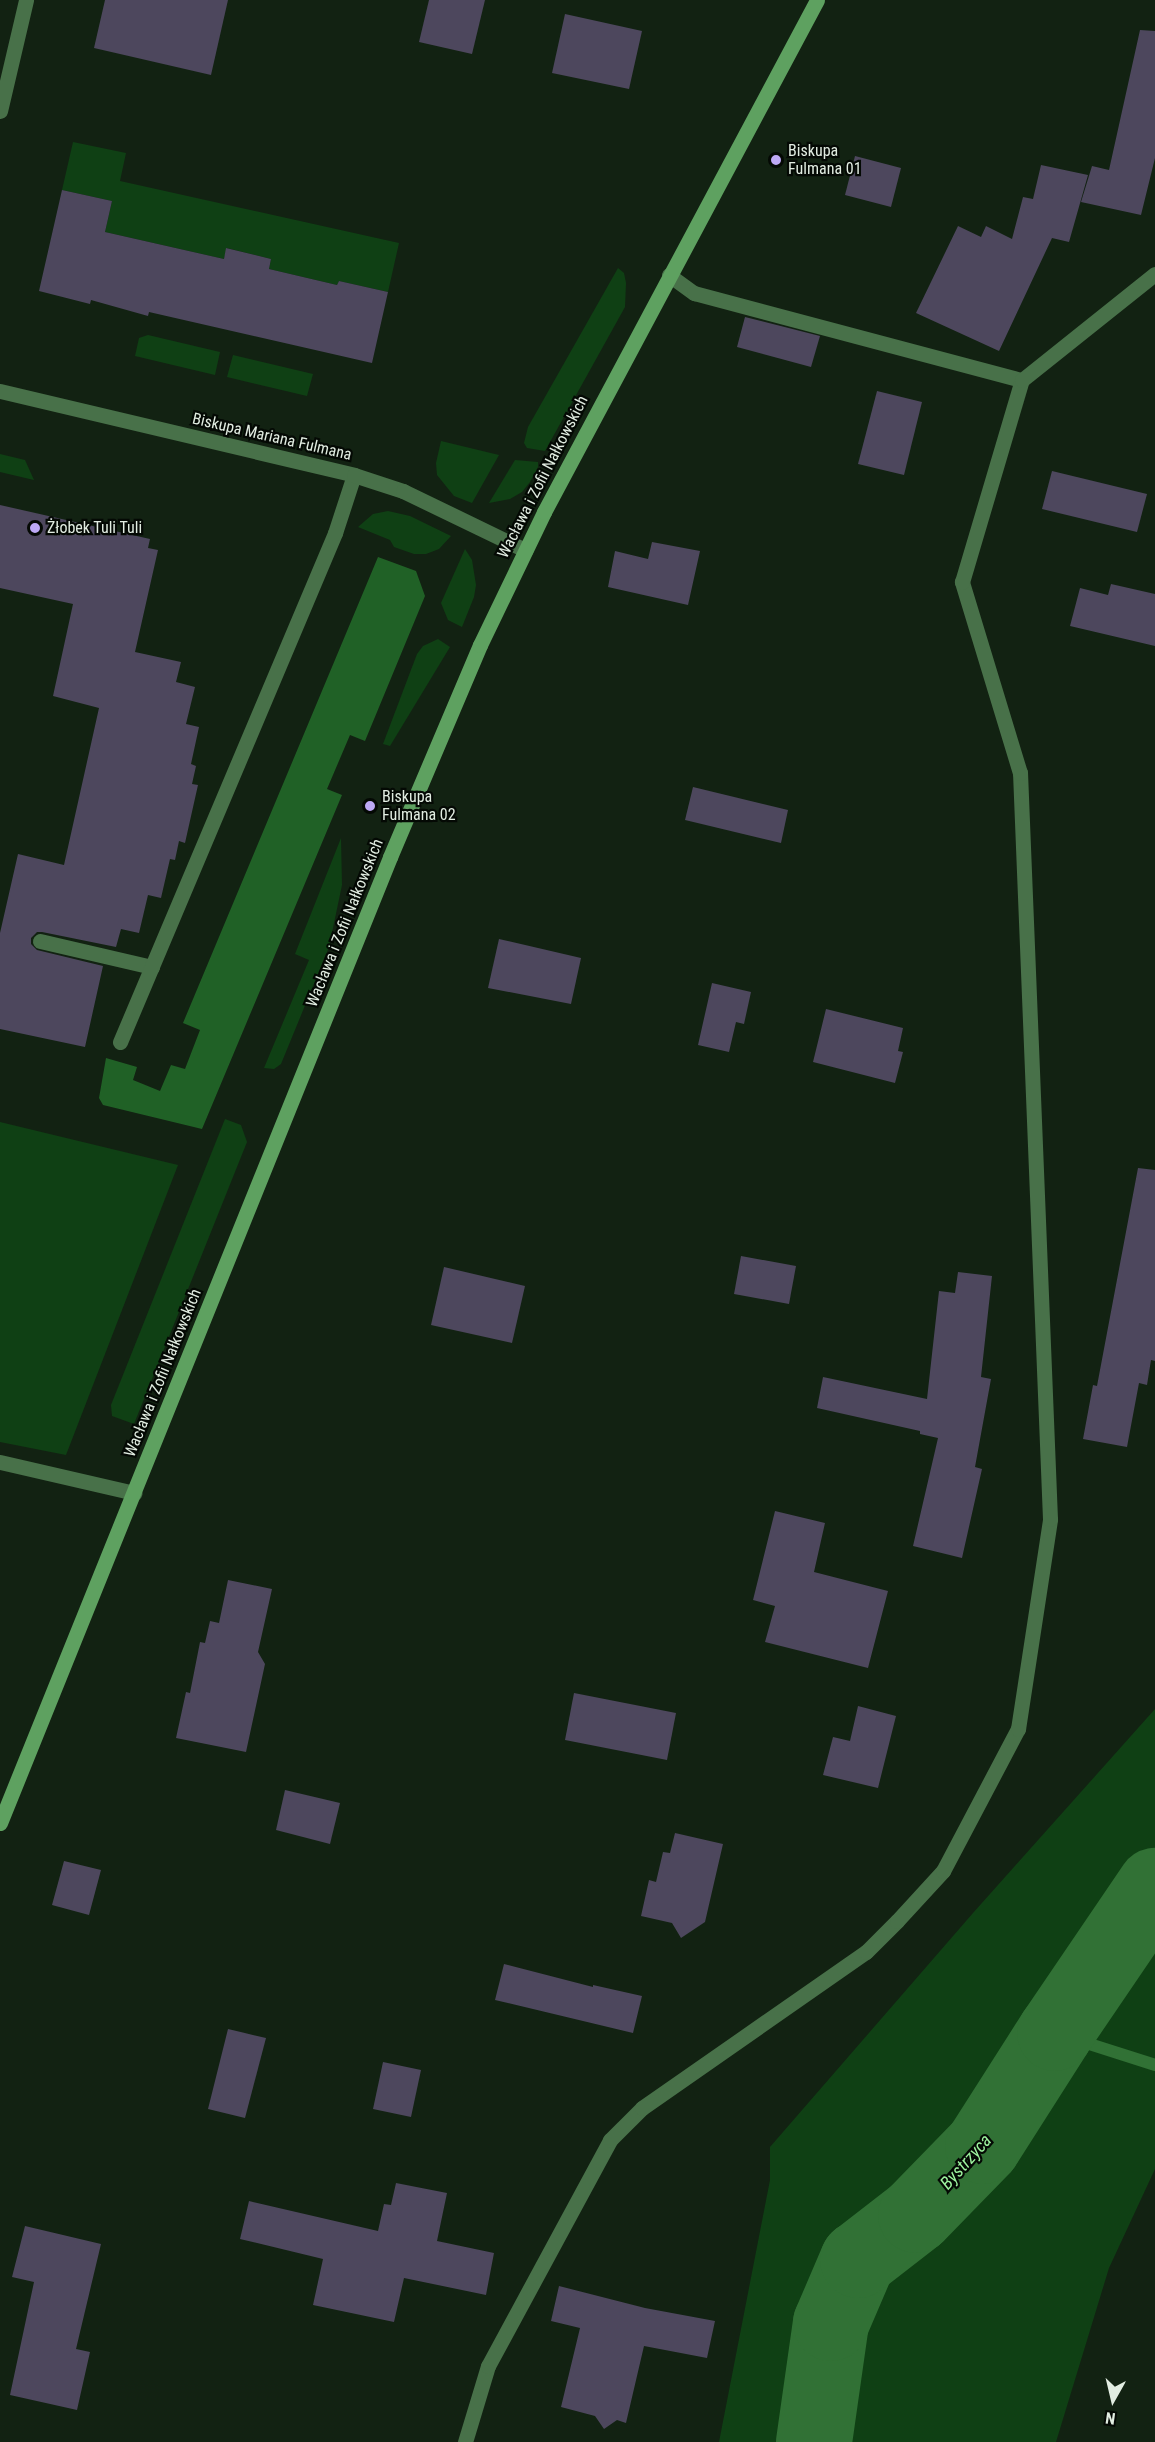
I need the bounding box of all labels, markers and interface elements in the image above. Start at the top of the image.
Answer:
place label: Biskupa Fulmana 01 [788,141,862,179]
marker: Biskupa Fulmana 01 [769,153,783,167]
street label: Wacława i Zofii Nałkowskich [494,393,592,561]
street label: Biskupa Mariana Fulmana [190,409,354,465]
place label: Żłobek Tuli Tuli [47,518,143,538]
marker: Żłobek Tuli Tuli [28,521,42,535]
place label: Biskupa Fulmana 02 [382,787,456,825]
marker: Biskupa Fulmana 02 [363,799,377,813]
street label: Wacława i Zofii Nałkowskich [302,836,388,1010]
street label: Wacława i Zofii Nałkowskich [120,1286,206,1460]
water label: Bystrzyca [936,2130,996,2194]
north arrow [1083,2370,1143,2430]
text: N [1104,2408,1117,2428]

